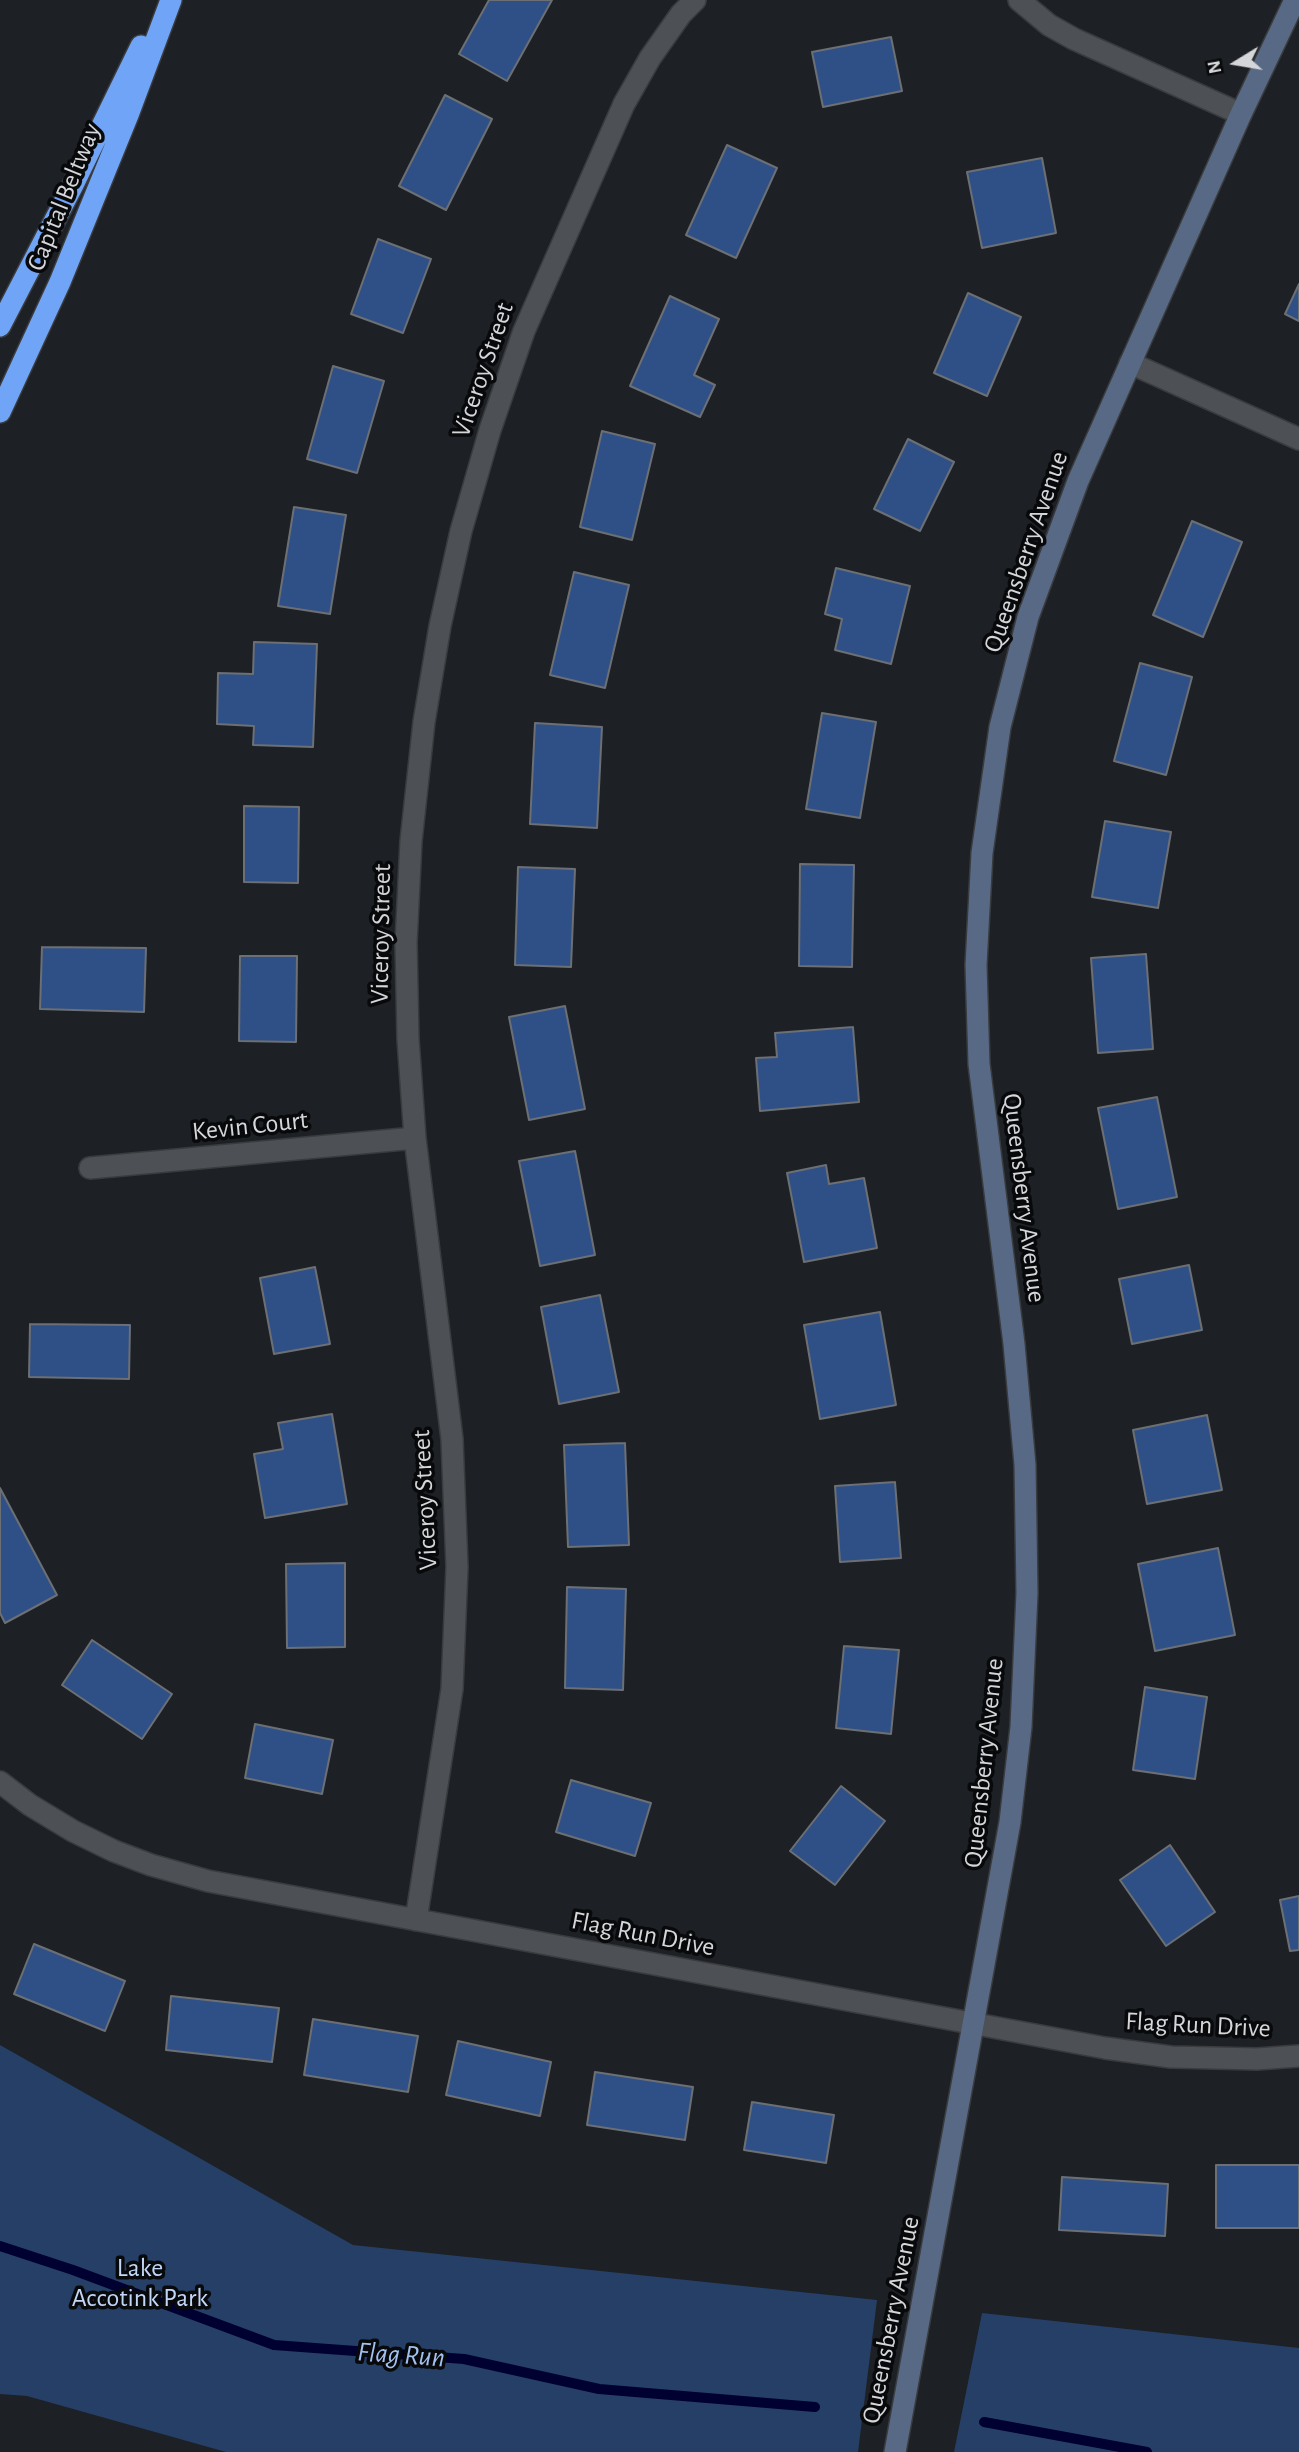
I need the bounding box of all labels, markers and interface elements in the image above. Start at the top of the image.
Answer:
north arrow [1201,28,1271,98]
text: N [1204,59,1225,75]
street label: Capital Beltway [20,119,108,275]
street label: Viceroy Street [445,299,521,441]
street label: Queensberry Avenue [977,447,1075,657]
street label: Viceroy Street [364,864,398,1004]
street label: Queensberry Avenue [996,1092,1052,1304]
street label: Kevin Court [191,1104,309,1148]
street label: Viceroy Street [406,1429,444,1571]
street label: Queensberry Avenue [957,1657,1011,1869]
street label: Flag Run Drive [569,1905,717,1963]
street label: Flag Run Drive [1125,2006,1271,2044]
street label: Queensberry Avenue [856,2214,926,2426]
park label: Lake Accotink Park [72,2252,208,2314]
water label: Flag Run [356,2335,446,2375]

